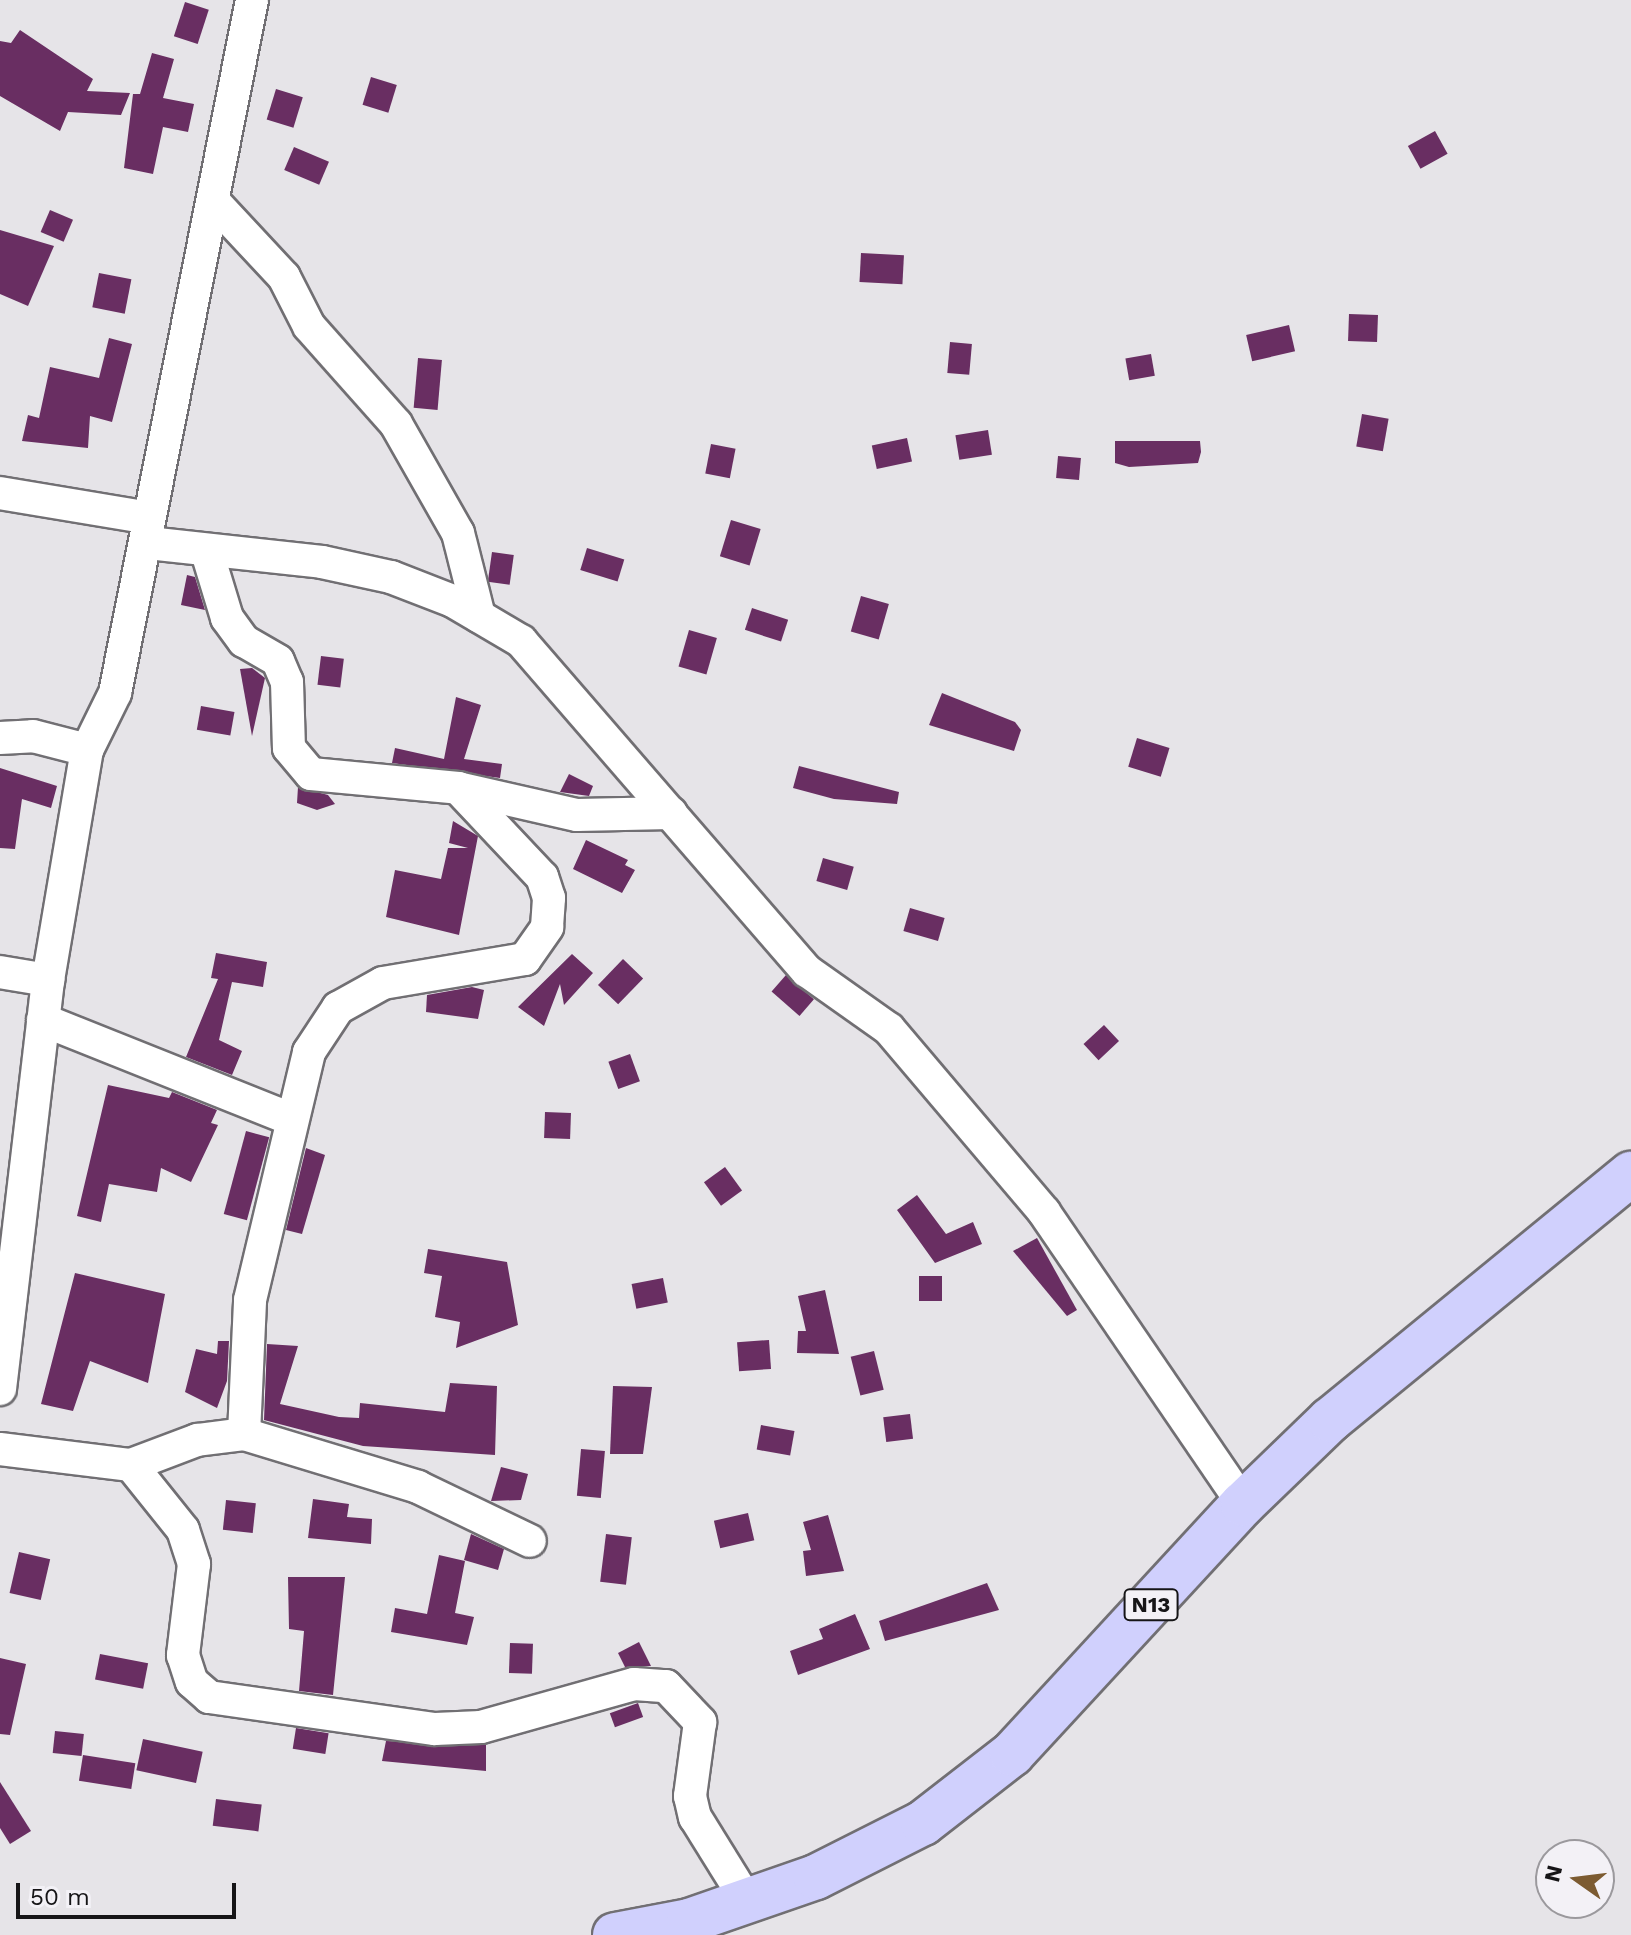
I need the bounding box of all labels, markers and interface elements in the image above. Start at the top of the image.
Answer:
road number: N13 [1123,1587,1179,1623]
north arrow [1535,1839,1615,1919]
text: N [1539,1863,1567,1884]
scale bar [20,1867,240,1917]
text: 50 m [30,1883,90,1911]

